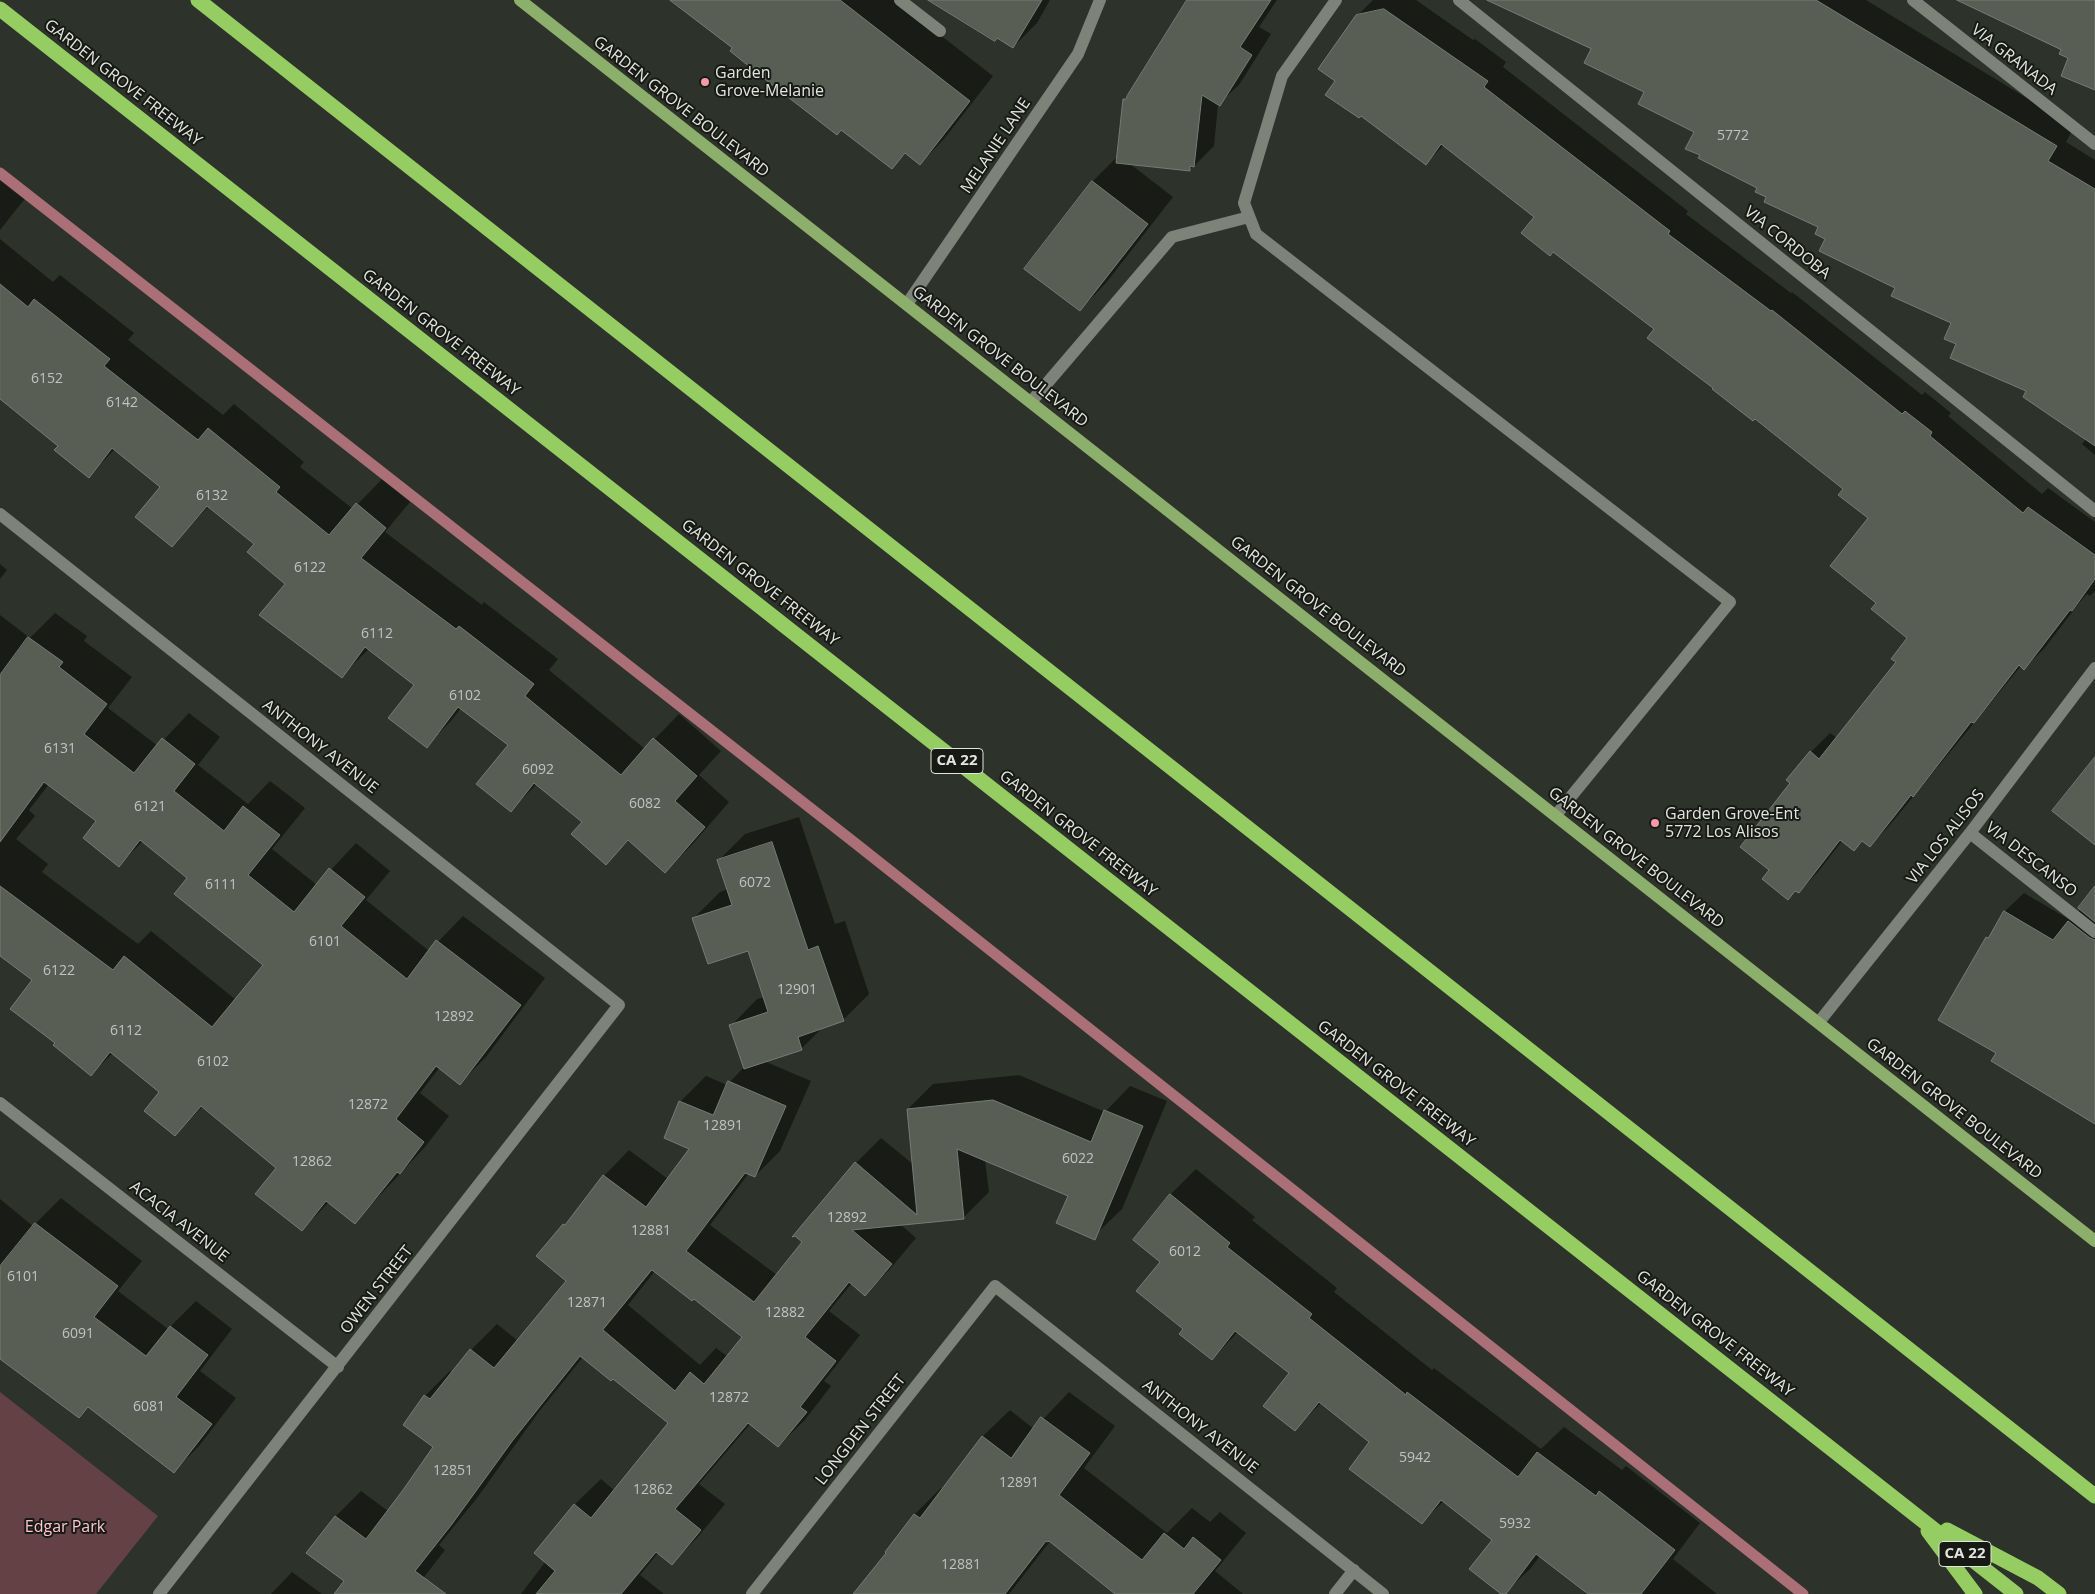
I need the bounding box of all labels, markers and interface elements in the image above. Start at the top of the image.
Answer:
street label: GARDEN GROVE FREEWAY [40,16,206,150]
street label: VIA GRANADA [1967,20,2061,100]
street label: GARDEN GROVE BOULEVARD [589,32,773,182]
place label: Garden Grove-Melanie [715,63,824,101]
marker: Garden Grove-Melanie [699,76,711,88]
street label: MELANIE LANE [957,95,1035,197]
house number: 5772 [1717,128,1749,144]
street label: VIA CORDOBA [1740,202,1834,284]
street label: GARDEN GROVE FREEWAY [358,266,524,400]
street label: GARDEN GROVE BOULEVARD [908,282,1092,432]
house number: 6152 [31,371,63,387]
house number: 6142 [106,395,138,411]
house number: 6132 [196,488,228,504]
street label: GARDEN GROVE FREEWAY [677,516,843,650]
street label: GARDEN GROVE BOULEVARD [1226,532,1410,682]
house number: 6122 [294,560,326,576]
house number: 6112 [361,626,393,642]
house number: 6102 [449,688,481,704]
street label: ANTHONY AVENUE [258,696,382,798]
house number: 6131 [44,741,76,757]
road number: CA 22 [931,748,983,774]
house number: 6092 [522,762,554,778]
street label: GARDEN GROVE FREEWAY [995,767,1161,901]
street label: GARDEN GROVE BOULEVARD [1544,783,1728,933]
street label: VIA LOS ALISOS [1903,786,1989,888]
house number: 6082 [629,796,661,812]
house number: 6121 [134,799,166,815]
place label: Garden Grove-Ent 5772 Los Alisos [1665,804,1799,842]
marker: Garden Grove-Ent 5772 Los Alisos [1649,817,1661,829]
street label: VIA DESCANSO [1981,818,2081,902]
house number: 6072 [739,875,771,891]
house number: 6111 [205,877,237,893]
house number: 6101 [309,934,341,950]
house number: 6122 [43,963,75,979]
house number: 12901 [777,982,817,998]
house number: 12892 [434,1009,474,1025]
street label: GARDEN GROVE FREEWAY [1313,1017,1479,1151]
house number: 6112 [110,1023,142,1039]
street label: GARDEN GROVE BOULEVARD [1862,1034,2046,1184]
house number: 6102 [197,1054,229,1070]
house number: 12872 [348,1097,388,1113]
house number: 12891 [703,1118,743,1134]
house number: 6022 [1062,1151,1094,1167]
house number: 12862 [292,1154,332,1170]
street label: ACACIA AVENUE [126,1177,232,1267]
house number: 12892 [827,1210,867,1226]
house number: 12881 [631,1223,671,1239]
street label: OWEN STREET [337,1242,417,1338]
house number: 6012 [1169,1244,1201,1260]
street label: GARDEN GROVE FREEWAY [1632,1267,1798,1401]
house number: 6101 [7,1269,39,1285]
house number: 12871 [567,1295,607,1311]
house number: 12882 [765,1305,805,1321]
house number: 6091 [62,1326,94,1342]
street label: LONGDEN STREET [812,1371,910,1489]
street label: ANTHONY AVENUE [1138,1376,1262,1478]
house number: 12872 [709,1390,749,1406]
house number: 6081 [133,1399,165,1415]
house number: 5942 [1399,1450,1431,1466]
house number: 12851 [433,1463,473,1479]
house number: 12891 [999,1475,1039,1491]
house number: 12862 [633,1482,673,1498]
house number: 5932 [1499,1516,1531,1532]
park label: Edgar Park [25,1517,105,1537]
road number: CA 22 [1939,1542,1991,1566]
house number: 12881 [941,1557,981,1573]

